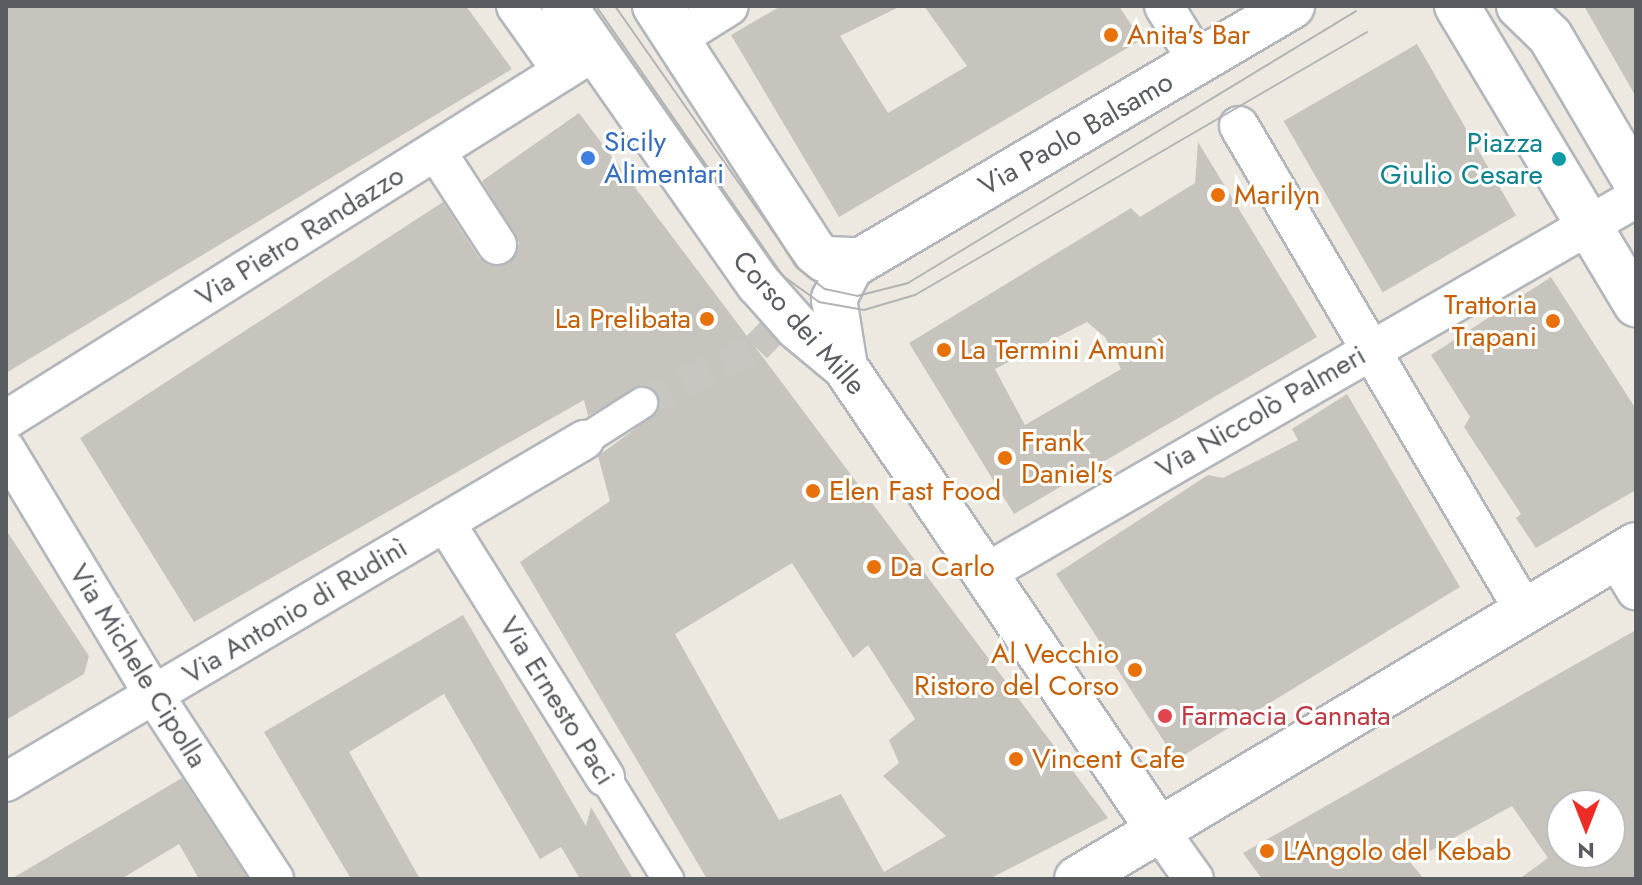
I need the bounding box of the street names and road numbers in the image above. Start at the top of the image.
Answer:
street label: Via Paolo Balsamo [973,65,1179,203]
street label: Via Pietro Randazzo [190,158,410,314]
street label: Corso dei Mille [726,244,872,402]
street label: Via Niccolò Palmeri [1150,338,1372,486]
street label: Via Antonio di Rudinì [177,531,413,691]
street label: Via Michele Cipolla [62,558,214,774]
street label: Via Ernesto Paci [492,611,622,791]

